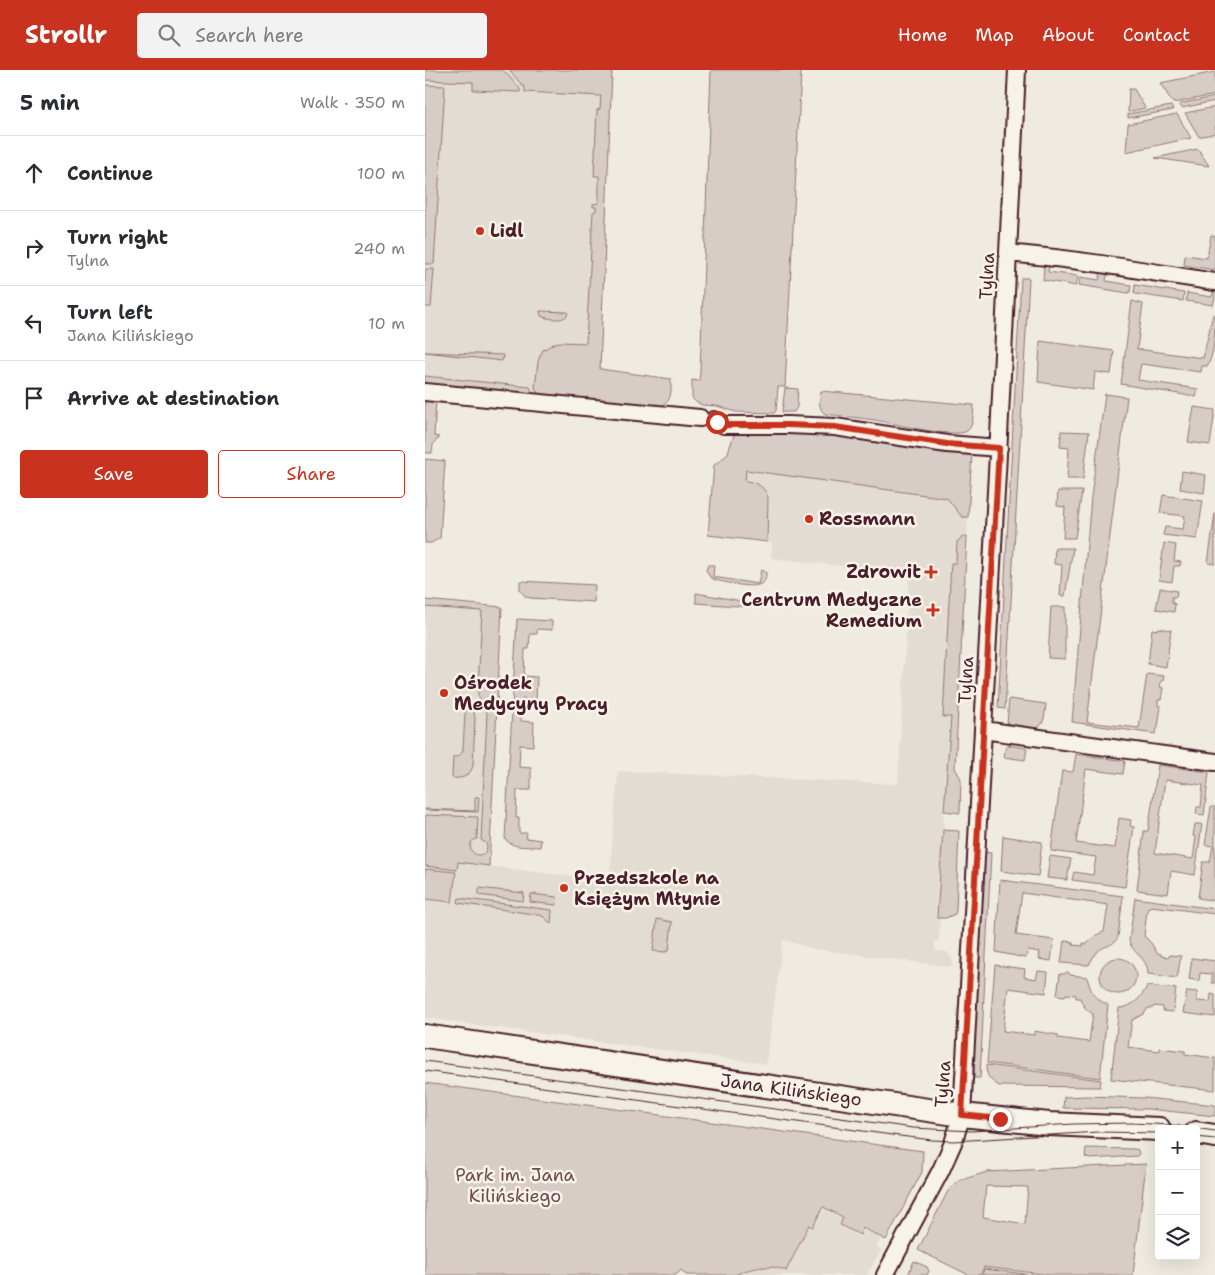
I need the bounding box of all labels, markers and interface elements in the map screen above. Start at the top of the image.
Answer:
search box [137,13,487,58]
text: Strollr [25,19,107,51]
icon: search [155,21,183,49]
text: Search here [195,23,304,48]
text: Home [898,23,947,47]
text: Map [975,23,1014,47]
text: About [1042,23,1095,47]
text: Contact [1123,23,1190,47]
text: 5 min [20,89,80,117]
text: Walk · 350 m [300,92,405,113]
icon: ahead [20,159,48,187]
text: Continue [67,161,153,186]
text: 100 m [357,163,405,184]
place label: Lidl [490,219,523,243]
text: Turn right [67,225,168,250]
marker: Lidl [474,225,486,237]
icon: right [20,234,48,262]
text: 240 m [353,238,405,259]
text: Tylna [67,250,109,271]
street label: Tylna [974,252,1000,300]
text: Turn left [67,300,153,325]
icon: left [20,309,48,337]
text: 10 m [368,313,405,334]
text: Jana Kilińskiego [67,325,194,346]
icon: arrive [20,384,48,412]
text: Arrive at destination [67,386,279,411]
route start [706,411,729,434]
button: Save [20,450,208,498]
button: Share [218,450,405,498]
place label: Rossmann [819,507,915,531]
marker: Rossmann [803,513,815,525]
place label: Zdrowit [846,560,921,584]
marker: Zdrowit [925,566,937,578]
place label: Centrum Medyczne Remedium [741,588,923,633]
marker: Centrum Medyczne Remedium [926,603,940,617]
street label: Tylna [953,656,979,704]
place label: Ośrodek Medycyny Pracy [454,671,608,716]
marker: Ośrodek Medycyny Pracy [438,687,450,699]
place label: Przedszkole na Księżym Młynie [574,866,721,911]
marker: Przedszkole na Księżym Młynie [558,882,570,894]
street label: Tylna [929,1060,957,1108]
street label: Jana Kilińskiego [719,1068,863,1112]
route end [989,1108,1012,1131]
map controls [1155,1125,1200,1260]
button: + [1155,1125,1200,1170]
park label: Park im. Jana Kilińskiego [455,1163,575,1208]
button: − [1155,1170,1200,1215]
button: layers [1155,1215,1200,1260]

